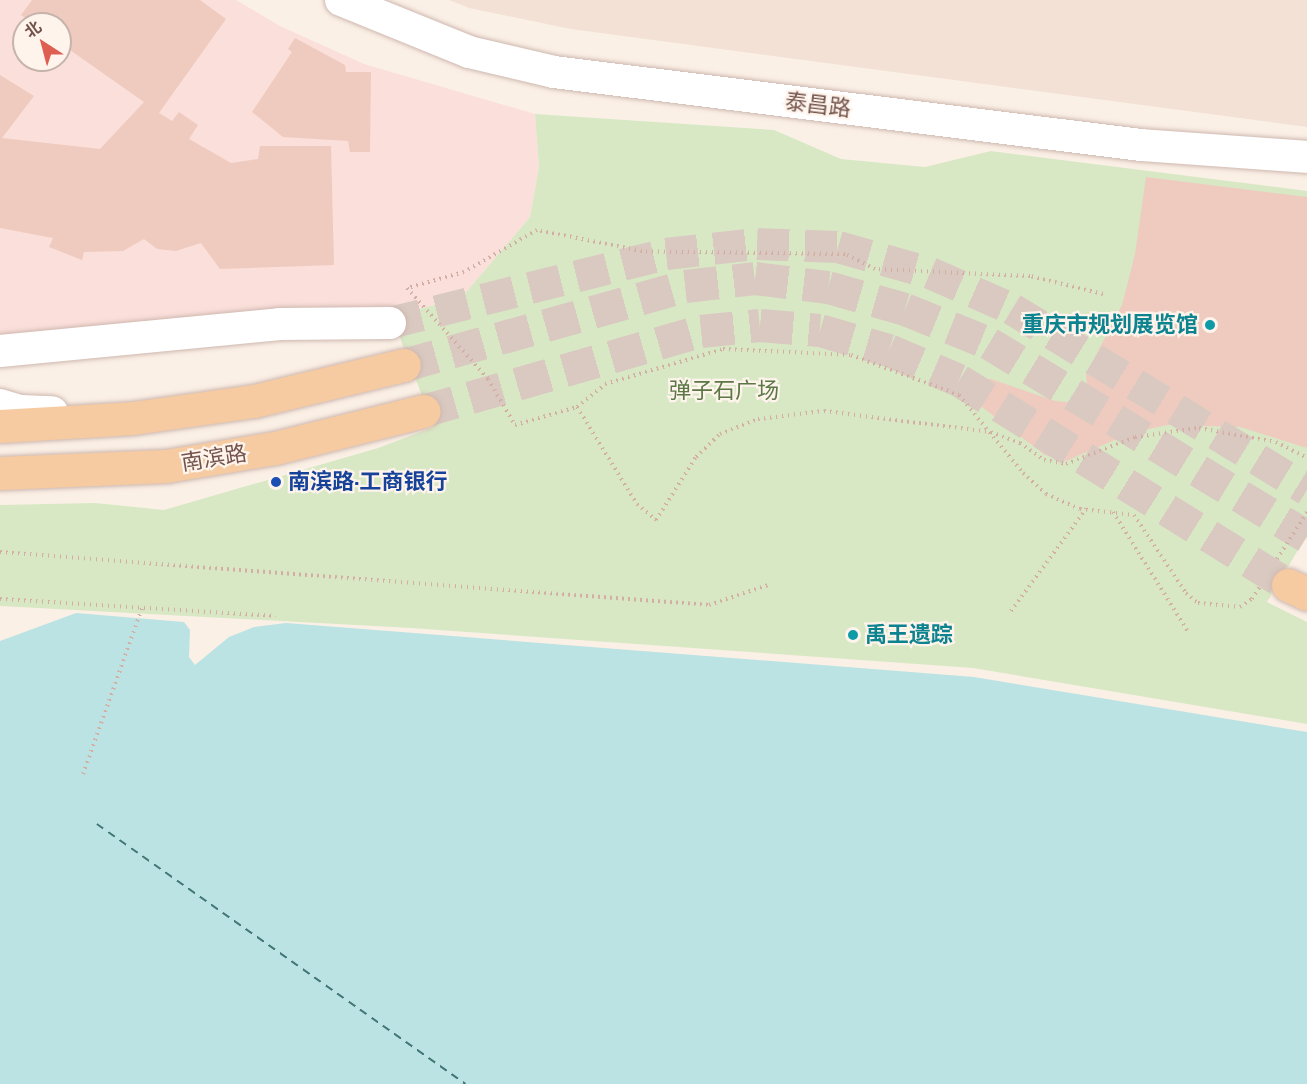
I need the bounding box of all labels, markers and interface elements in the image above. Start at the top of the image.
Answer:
north arrow [12,12,72,72]
text: 北 [20,16,45,42]
street label: 泰昌路 [784,88,852,122]
place label: 重庆市规划展览馆 [1022,312,1198,338]
marker: 重庆市规划展览馆 [1203,318,1217,332]
park label: 弹子石广场 [669,378,779,404]
street label: 南滨路 [179,440,249,476]
place label: 南滨路·工商银行 [288,469,448,495]
marker: 南滨路·工商银行 [269,475,283,489]
place label: 禹王遗踪 [865,622,953,648]
marker: 禹王遗踪 [846,628,860,642]

